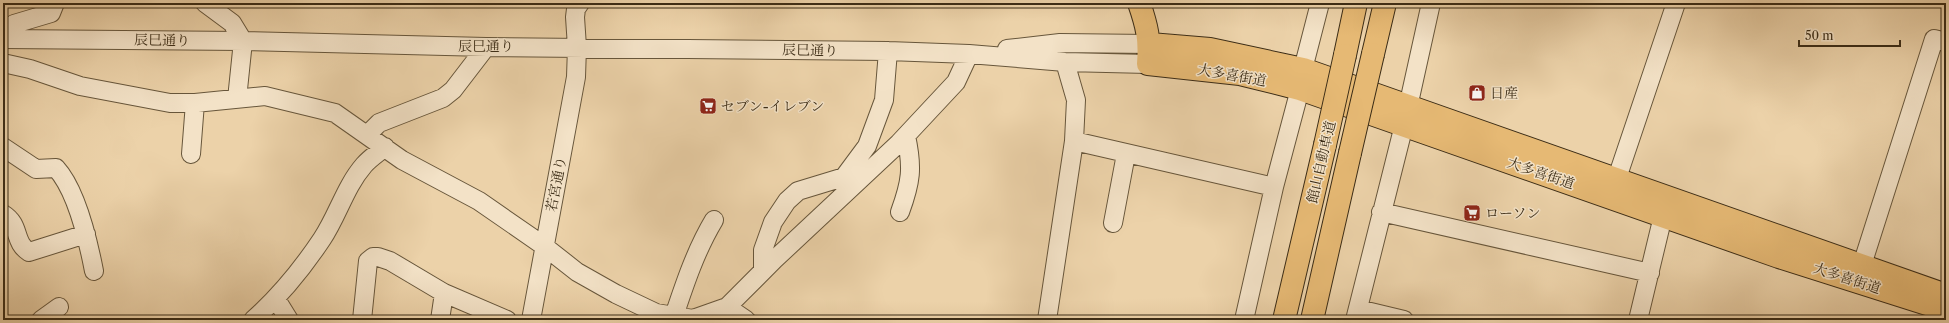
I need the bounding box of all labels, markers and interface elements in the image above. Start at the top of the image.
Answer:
scale bar [1799,22,1900,48]
text: 50 m [1805,28,1834,43]
street label: 辰巳通り [134,31,190,49]
street label: 辰巳通り [458,37,514,55]
street label: 辰巳通り [782,41,838,59]
street label: 大多喜街道 [1196,60,1268,90]
shop icon: 日産 [1467,83,1487,103]
place label: 日産 [1490,84,1518,102]
supermarket icon: セブン-イレブン [698,96,718,116]
place label: セブン-イレブン [721,97,824,115]
street label: 館山自動車道 [1303,119,1339,205]
street label: 大多喜街道 [1505,153,1577,193]
street label: 若宮通り [542,155,570,213]
supermarket icon: ローソン [1462,203,1482,223]
place label: ローソン [1485,204,1540,222]
street label: 大多喜街道 [1811,259,1883,297]

